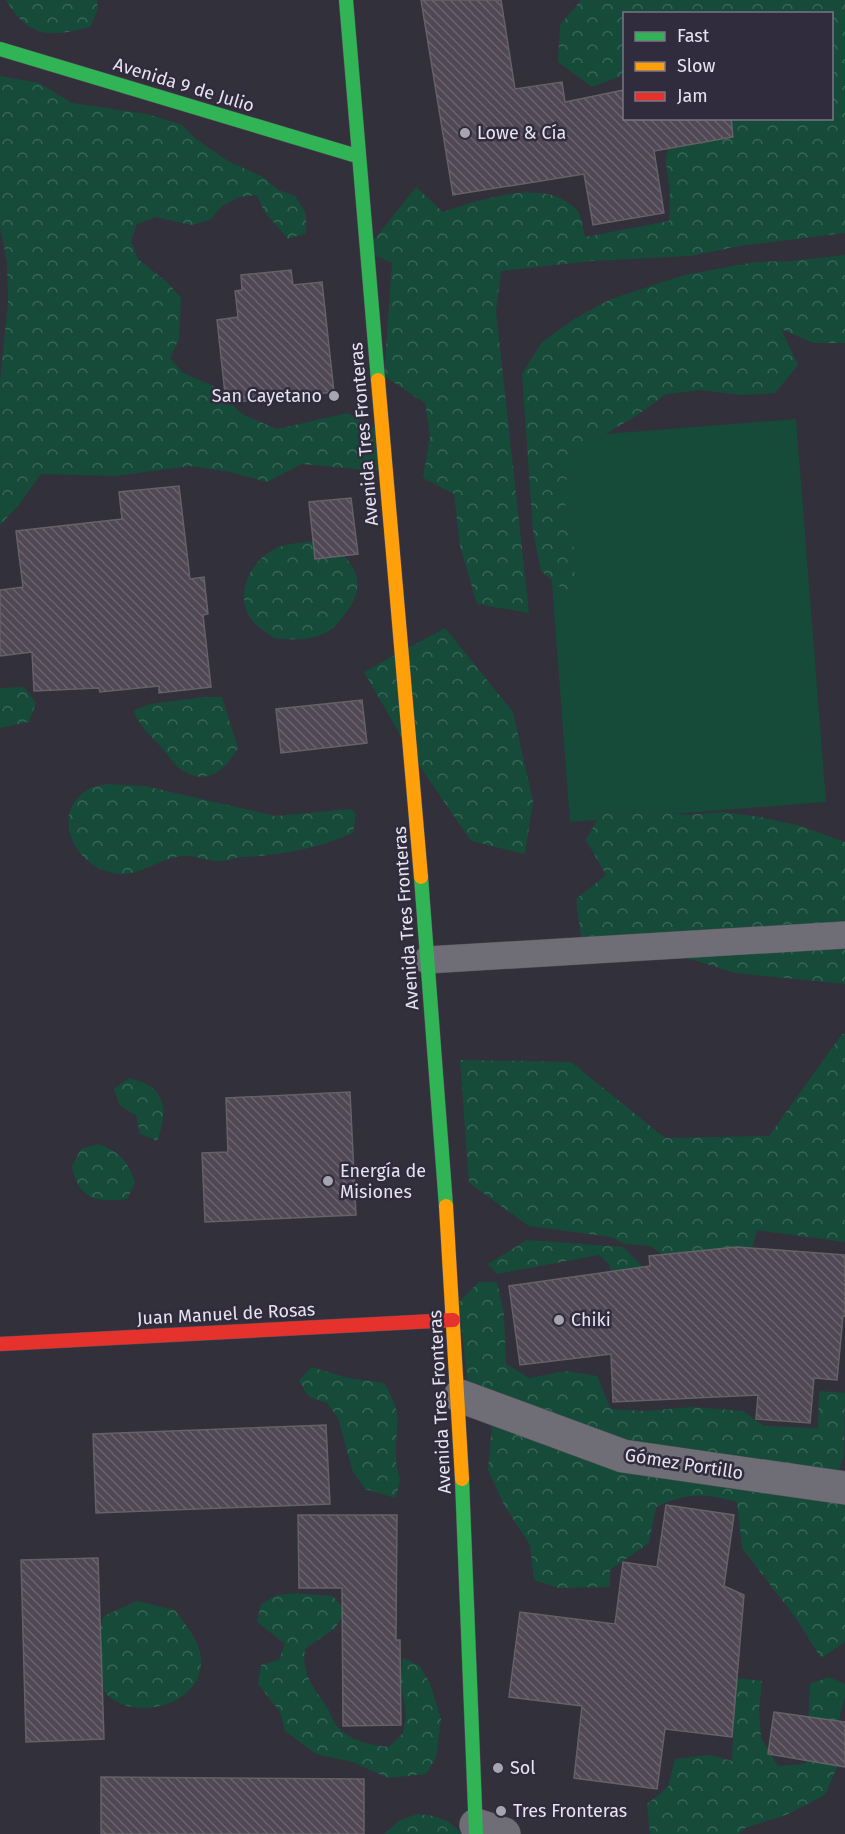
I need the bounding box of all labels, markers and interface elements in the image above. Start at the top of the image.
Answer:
legend [623,12,833,120]
text: Fast [677,25,710,47]
street label: Avenida 9 de Julio [111,53,257,117]
text: Slow [677,55,716,77]
text: Jam [677,85,708,107]
place label: Lowe & Cía [477,122,566,144]
marker: Lowe & Cía [458,126,472,140]
street label: Avenida Tres Fronteras [345,341,383,527]
place label: San Cayetano [212,385,322,407]
marker: San Cayetano [327,389,341,403]
street label: Avenida Tres Fronteras [389,825,423,1011]
place label: Energía de Misiones [340,1160,426,1203]
marker: Energía de Misiones [321,1174,335,1188]
street label: Juan Manuel de Rosas [136,1298,316,1330]
place label: Chiki [571,1309,611,1331]
street label: Avenida Tres Fronteras [424,1310,456,1494]
marker: Chiki [552,1313,566,1327]
street label: Gómez Portillo [623,1444,745,1484]
place label: Sol [510,1757,536,1779]
marker: Sol [491,1761,505,1775]
place label: Tres Fronteras [513,1800,627,1822]
marker: Tres Fronteras [494,1804,508,1818]

